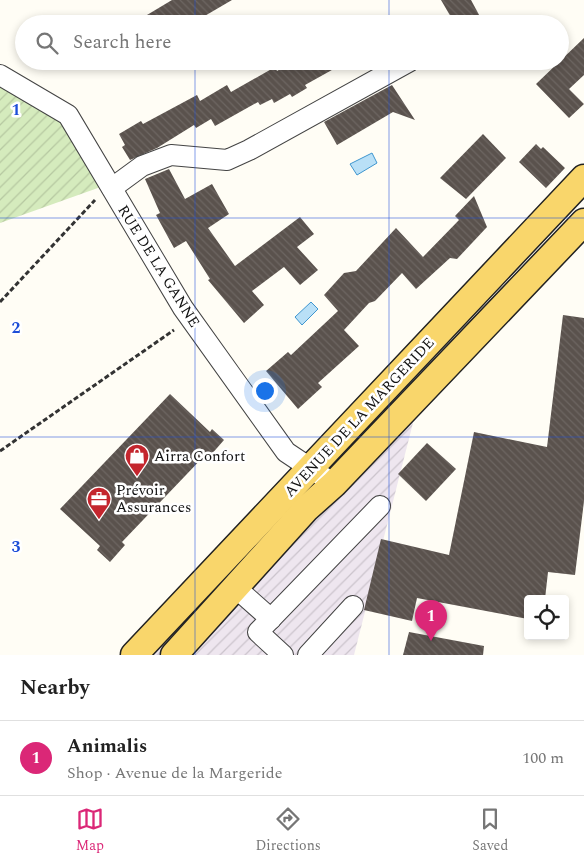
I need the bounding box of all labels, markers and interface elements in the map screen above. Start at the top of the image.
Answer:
search box [15,15,569,70]
text: Search here [73,28,172,57]
icon: search [33,29,61,57]
text: 1 [12,98,20,122]
street label: RUE DE LA GANNE [112,201,206,332]
text: 2 [12,316,21,340]
street label: AVENUE DE LA MARGERIDE [279,332,440,503]
your location [252,378,278,404]
shop icon: Airra Confort [124,443,150,477]
place label: Airra Confort [154,445,245,468]
place label: Prévoir Assurances [116,479,191,519]
office icon: Prévoir Assurances [86,486,112,520]
text: 3 [12,535,21,559]
map controls [524,595,569,640]
button: locate [524,595,569,640]
pin: 1 [415,600,447,641]
text: Nearby [20,672,90,704]
text: Animalis [67,732,147,761]
text: 1 [32,746,40,770]
text: 100 m [522,746,564,770]
text: Shop · Avenue de la Margeride [67,761,282,785]
tab: Map [76,805,104,856]
tab: Directions [255,805,321,856]
tab: Saved [472,805,508,856]

